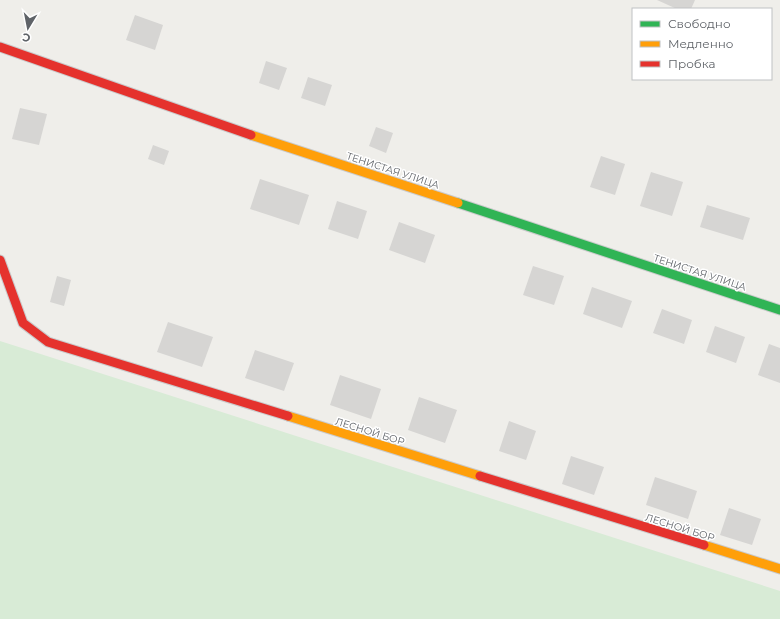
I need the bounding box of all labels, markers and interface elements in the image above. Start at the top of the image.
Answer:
north arrow [8,8,48,48]
legend [632,8,772,80]
text: Свободно [668,16,731,31]
text: С [21,30,31,45]
text: Медленно [668,36,734,51]
text: Пробка [668,56,716,71]
street label: ТЕНИСТАЯ УЛИЦА [345,149,441,192]
street label: ТЕНИСТАЯ УЛИЦА [652,251,748,294]
street label: ЛЕСНОЙ БОР [334,415,406,448]
street label: ЛЕСНОЙ БОР [644,511,716,544]

